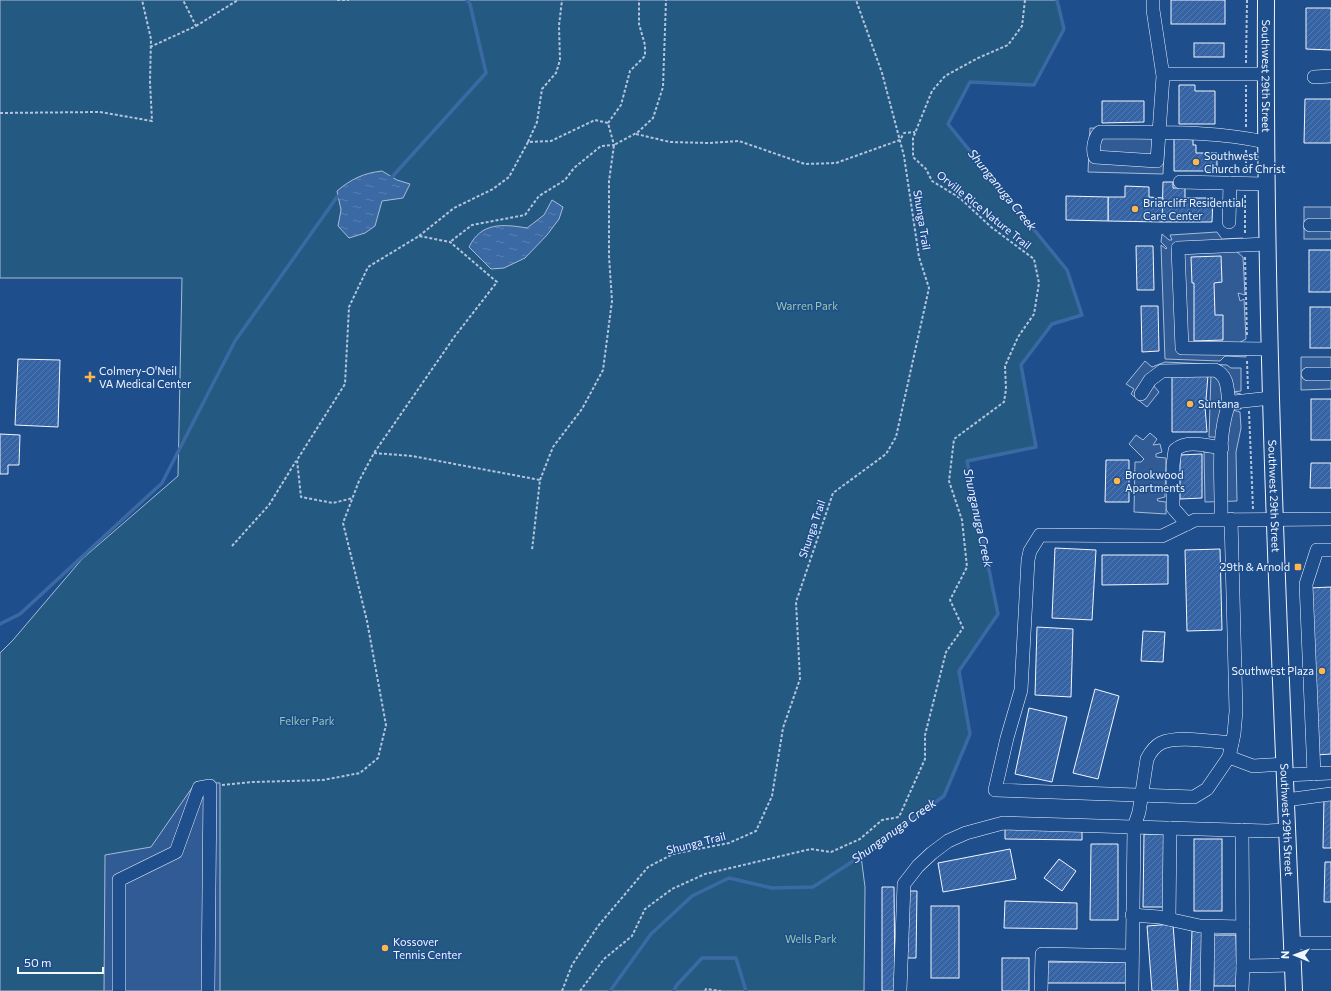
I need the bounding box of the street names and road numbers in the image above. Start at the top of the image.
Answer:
street label: Southwest 29th Street [1260,20,1273,133]
street label: Orville Rice Nature Trail [935,168,1034,252]
street label: Shunga Trail [911,189,934,251]
street label: Southwest 29th Street [1266,439,1283,553]
street label: Shunga Trail [795,498,828,560]
street label: Southwest 29th Street [1278,763,1296,877]
street label: Shunga Trail [665,829,727,856]

